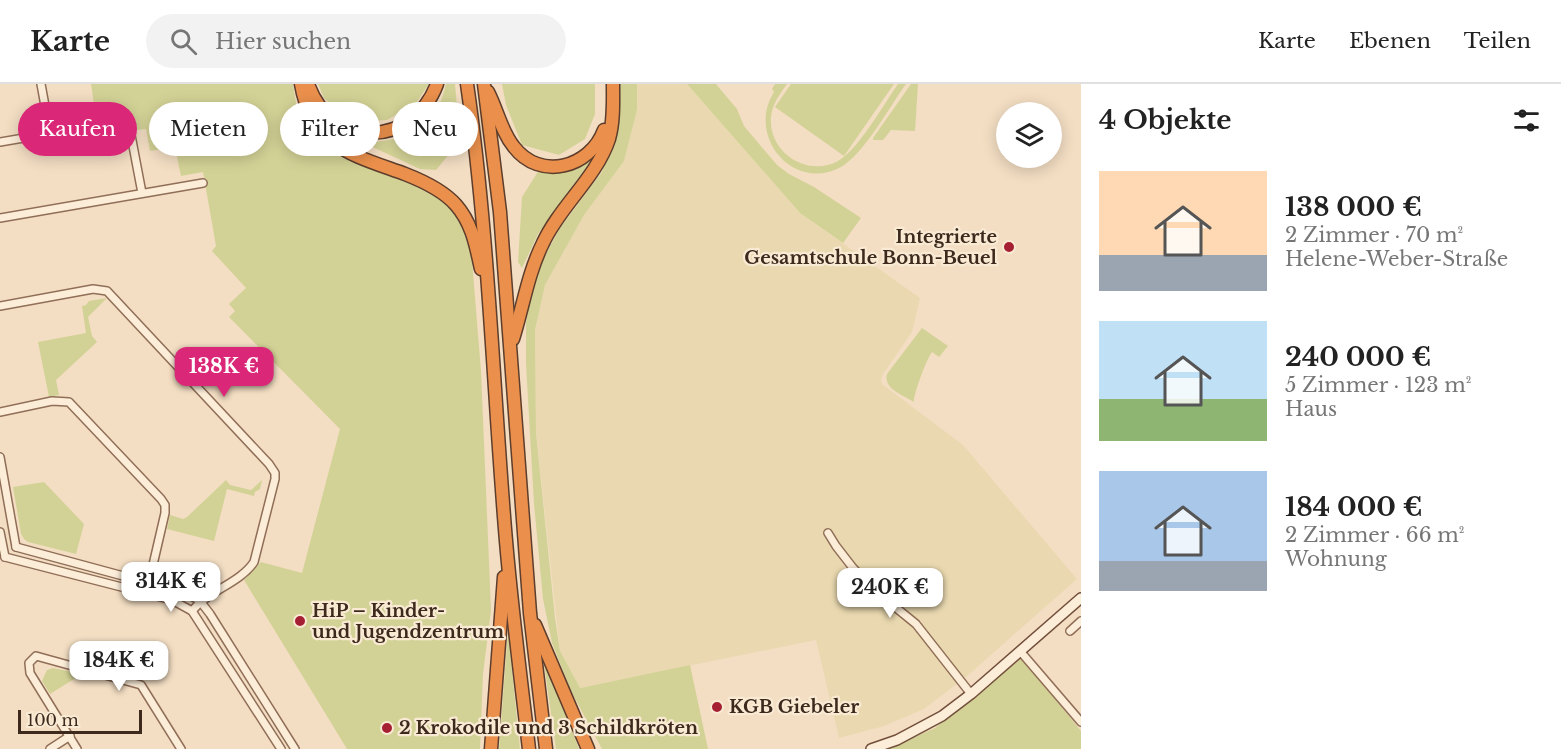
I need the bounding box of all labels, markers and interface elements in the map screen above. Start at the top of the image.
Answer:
search box [146,14,566,68]
text: Karte [30,24,110,59]
icon: search [167,25,200,58]
text: Hier suchen [215,28,351,55]
text: Karte [1258,28,1316,54]
text: Ebenen [1349,28,1431,54]
text: Teilen [1464,28,1531,54]
chip: Kaufen [18,102,137,156]
chip: Mieten [149,102,268,156]
chip: Filter [280,102,380,156]
chip: Neu [392,102,478,156]
map controls [996,102,1062,168]
button: layers [996,102,1062,168]
text: 4 Objekte [1099,104,1231,136]
icon: filters [1510,104,1543,137]
text: 138 000 € [1285,191,1422,223]
icon: home [1147,195,1219,267]
text: 2 Zimmer · 70 m² [1285,223,1463,247]
place label: Integrierte Gesamtschule Bonn-Beuel [744,226,998,269]
marker: Integrierte Gesamtschule Bonn-Beuel [1002,240,1016,254]
text: Helene-Weber-Straße [1285,247,1508,271]
text: 240 000 € [1285,341,1431,373]
icon: home [1147,345,1219,417]
pin: 138K € [175,347,273,398]
text: 138K € [189,354,259,378]
text: 5 Zimmer · 123 m² [1285,373,1471,397]
text: Haus [1285,397,1337,421]
text: 184 000 € [1285,491,1423,523]
icon: home [1147,495,1219,567]
text: 2 Zimmer · 66 m² [1285,523,1464,547]
text: Wohnung [1285,547,1387,571]
pin: 314K € [122,562,220,613]
pin: 240K € [841,568,939,619]
text: 314K € [135,569,207,593]
text: 240K € [851,575,929,599]
place label: HiP – Kinder- und Jugendzentrum [312,600,504,643]
marker: HiP – Kinder- und Jugendzentrum [293,614,307,628]
pin: 184K € [70,641,168,692]
text: 184K € [83,648,155,672]
place label: KGB Giebeler [729,696,859,718]
marker: KGB Giebeler [710,700,724,714]
scale bar [18,707,142,734]
text: 100 m [27,710,79,730]
place label: 2 Krokodile und 3 Schildkröten [399,717,698,739]
marker: 2 Krokodile und 3 Schildkröten [380,721,394,735]

